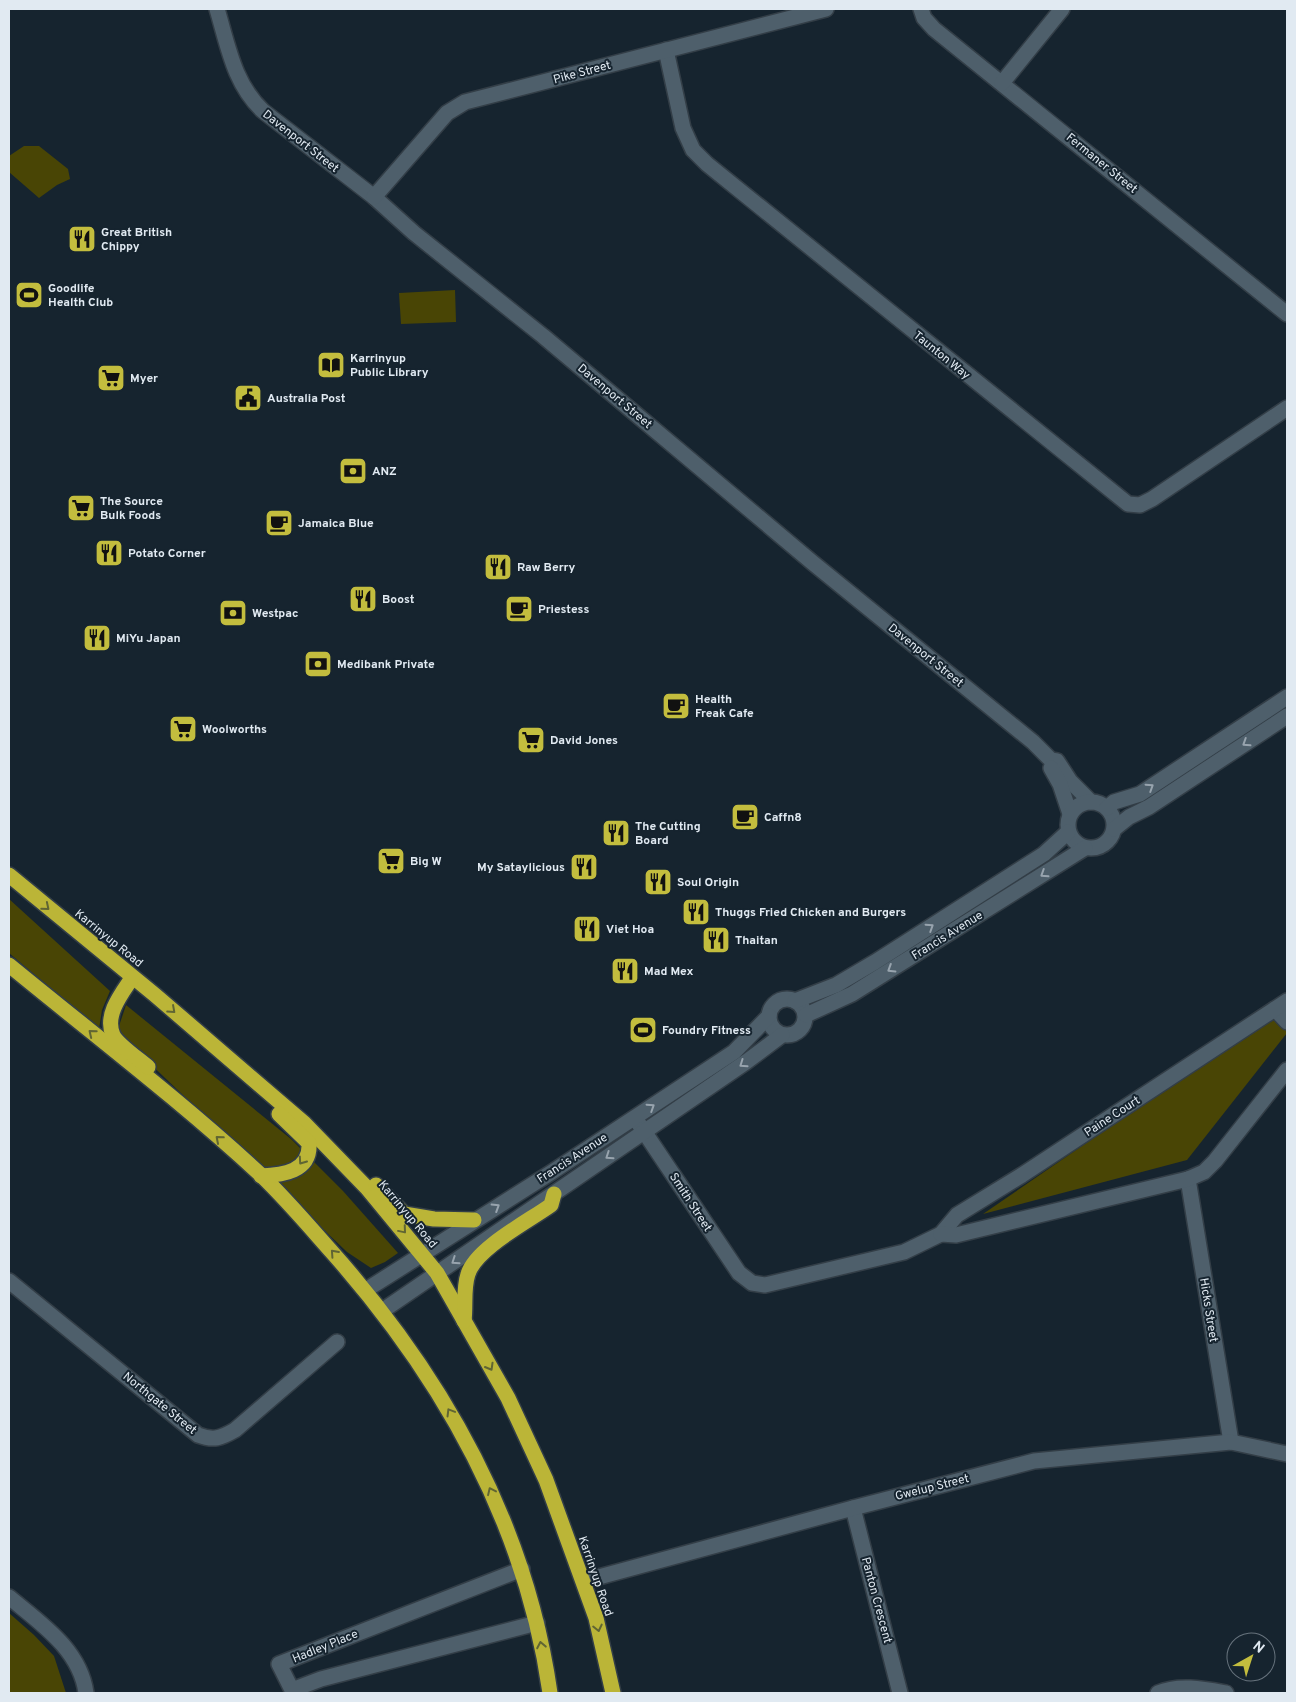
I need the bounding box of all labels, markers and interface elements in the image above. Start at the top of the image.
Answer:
street label: Pike Street [552,58,613,88]
street label: Davenport Street [259,107,342,177]
street label: Fermaner Street [1062,130,1140,198]
restaurant icon: Great British Chippy [67,224,97,254]
place label: Great British Chippy [101,225,172,255]
sports icon: Goodlife Health Club [14,280,44,310]
place label: Goodlife Health Club [48,281,113,311]
street label: Taunton Way [910,328,973,384]
library icon: Karrinyup Public Library [316,350,346,380]
place label: Karrinyup Public Library [350,351,429,381]
street label: Davenport Street [574,361,655,433]
supermarket icon: Myer [96,363,126,393]
place label: Myer [130,371,158,387]
public building icon: Australia Post [233,383,263,413]
place label: Australia Post [267,391,346,407]
bank icon: ANZ [338,456,368,486]
place label: ANZ [372,464,397,480]
supermarket icon: The Source Bulk Foods [66,493,96,523]
place label: The Source Bulk Foods [100,494,163,524]
cafe icon: Jamaica Blue [264,508,294,538]
place label: Jamaica Blue [298,516,374,532]
restaurant icon: Potato Corner [94,538,124,568]
place label: Potato Corner [128,546,206,562]
restaurant icon: Raw Berry [483,552,513,582]
place label: Raw Berry [517,560,576,576]
restaurant icon: Boost [348,584,378,614]
place label: Boost [382,592,415,608]
cafe icon: Priestess [504,594,534,624]
bank icon: Westpac [218,598,248,628]
place label: Priestess [538,602,589,618]
place label: Westpac [252,606,298,622]
street label: Davenport Street [884,620,966,691]
restaurant icon: MiYu Japan [82,623,112,653]
place label: MiYu Japan [116,631,181,647]
bank icon: Medibank Private [303,649,333,679]
place label: Medibank Private [337,657,435,673]
cafe icon: Health Freak Cafe [661,691,691,721]
place label: Health Freak Cafe [695,692,754,722]
supermarket icon: Woolworths [168,714,198,744]
place label: Woolworths [202,722,267,738]
supermarket icon: David Jones [516,725,546,755]
place label: David Jones [550,733,618,749]
one-way arrow [1243,736,1252,746]
one-way arrow [1145,784,1154,794]
cafe icon: Caffn8 [730,802,760,832]
place label: Caffn8 [764,810,802,826]
restaurant icon: The Cutting Board [601,818,631,848]
place label: The Cutting Board [635,819,701,849]
supermarket icon: Big W [376,846,406,876]
restaurant icon: My Sataylicious [569,852,599,882]
place label: Big W [410,854,442,870]
place label: My Sataylicious [477,860,565,876]
restaurant icon: Soul Origin [643,867,673,897]
one-way arrow [1041,868,1050,877]
place label: Soul Origin [677,875,739,891]
restaurant icon: Thuggs Fried Chicken and Burgers [681,897,711,927]
one-way arrow [41,901,50,910]
place label: Thuggs Fried Chicken and Burgers [715,905,906,921]
street label: Karrinyup Road [71,906,146,971]
street label: Francis Avenue [909,908,986,964]
restaurant icon: Viet Hoa [572,914,602,944]
place label: Viet Hoa [606,922,654,938]
one-way arrow [924,924,933,933]
restaurant icon: Thaitan [701,925,731,955]
place label: Thaitan [735,933,778,949]
restaurant icon: Mad Mex [610,956,640,986]
one-way arrow [888,963,897,973]
place label: Mad Mex [644,964,694,980]
one-way arrow [166,1004,175,1013]
sports icon: Foundry Fitness [628,1015,658,1045]
place label: Foundry Fitness [662,1023,751,1039]
one-way arrow [89,1031,98,1039]
one-way arrow [739,1058,749,1067]
street label: Paine Court [1082,1093,1144,1141]
one-way arrow [646,1103,655,1113]
street label: Francis Avenue [534,1130,611,1188]
one-way arrow [215,1136,224,1145]
one-way arrow [605,1150,615,1159]
one-way arrow [299,1155,308,1165]
street label: Smith Street [665,1170,715,1235]
street label: Karrinyup Road [374,1177,440,1252]
one-way arrow [490,1204,499,1213]
one-way arrow [397,1225,406,1234]
one-way arrow [331,1250,340,1259]
one-way arrow [452,1255,461,1264]
street label: Hicks Street [1195,1277,1221,1344]
one-way arrow [484,1361,494,1370]
street label: Northgate Street [119,1369,200,1439]
one-way arrow [447,1408,457,1417]
street label: Gwelup Street [894,1471,971,1505]
one-way arrow [487,1487,498,1496]
street label: Karrinyup Road [574,1534,616,1619]
street label: Panton Crescent [857,1555,895,1645]
one-way arrow [592,1624,603,1633]
street label: Hadley Place [290,1626,361,1667]
north arrow [1226,1632,1276,1682]
text: N [1249,1638,1267,1658]
one-way arrow [536,1641,546,1650]

